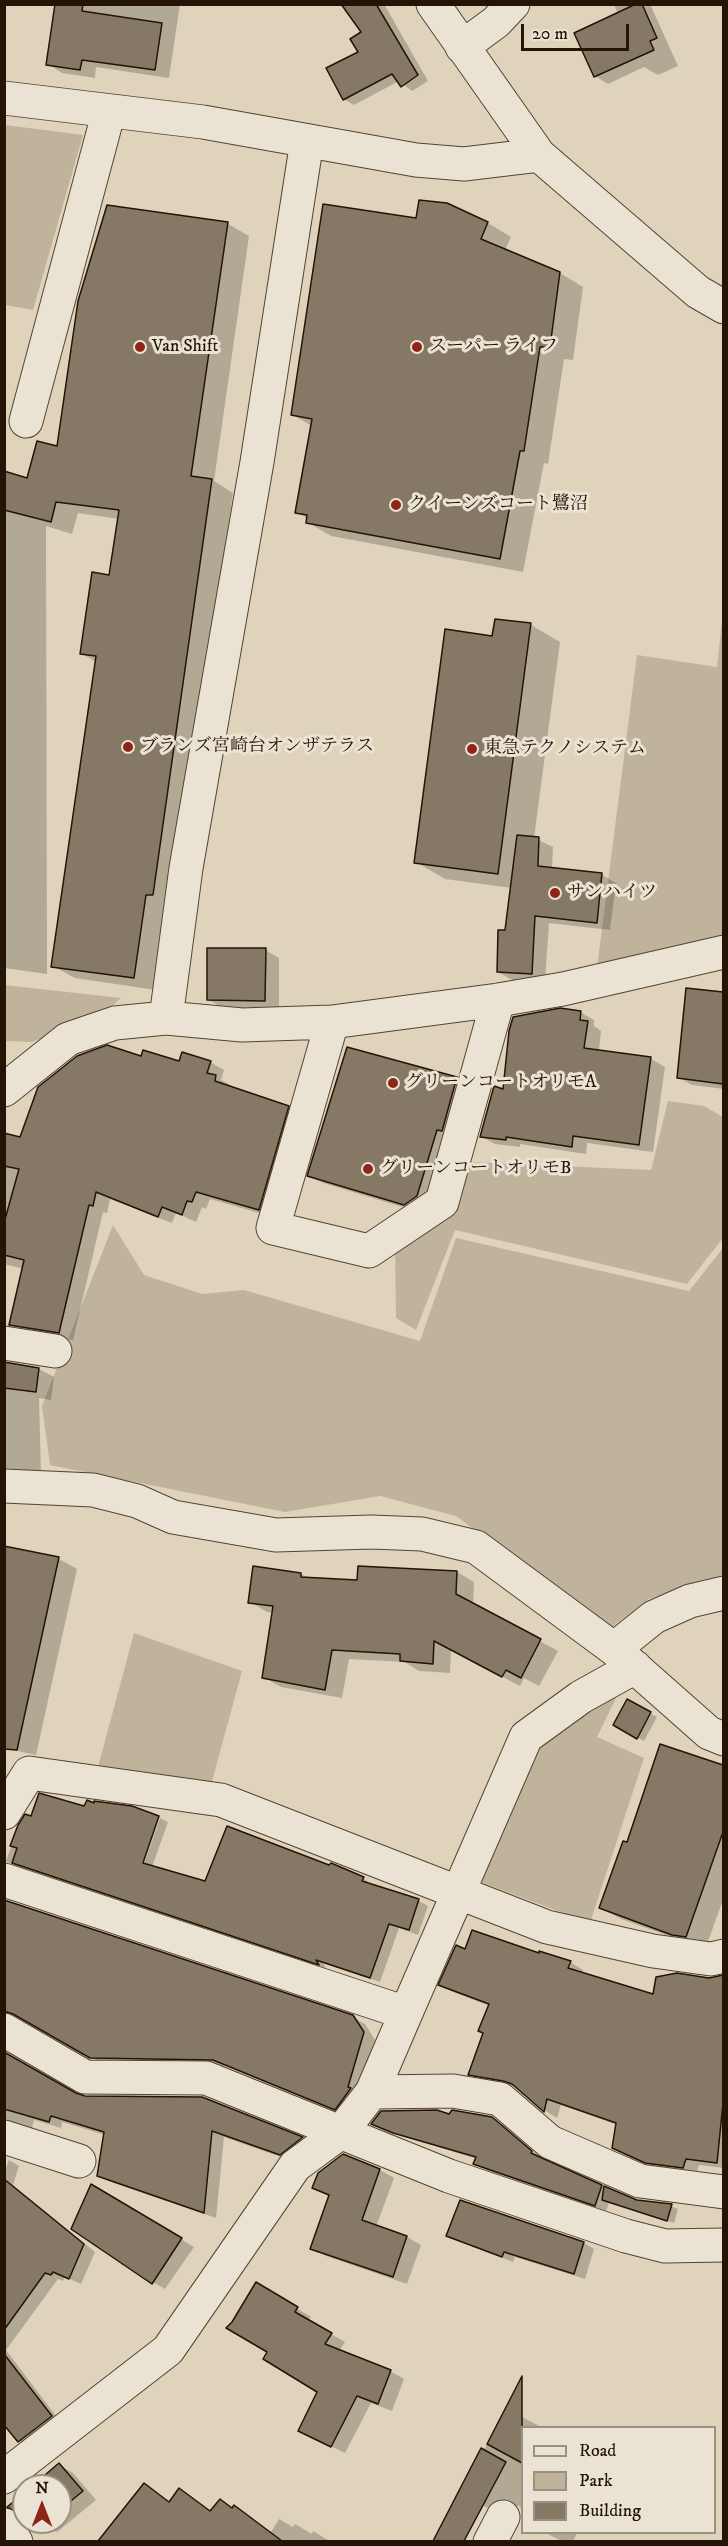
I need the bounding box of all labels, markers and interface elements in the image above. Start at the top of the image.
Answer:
scale bar [524,12,632,50]
text: 20 m [532,23,568,45]
place label: Van Shift [152,336,218,358]
place label: スーパー ライフ [429,336,558,358]
marker: Van Shift [133,340,147,354]
marker: スーパー ライフ [410,340,424,354]
place label: クイーンズコート鷺沼 [408,494,588,516]
marker: クイーンズコート鷺沼 [389,498,403,512]
place label: ブランズ宮崎台オンザテラス [140,736,374,758]
place label: 東急テクノシステム [484,738,646,760]
marker: ブランズ宮崎台オンザテラス [121,740,135,754]
marker: 東急テクノシステム [465,742,479,756]
place label: サンハイツ [567,882,657,904]
marker: サンハイツ [548,886,562,900]
place label: グリーンコートオリモA [405,1072,596,1094]
marker: グリーンコートオリモA [386,1076,400,1090]
place label: グリーンコートオリモB [380,1158,571,1180]
marker: グリーンコートオリモB [361,1162,375,1176]
legend [521,2426,716,2534]
text: Road [579,2440,616,2462]
text: Park [579,2470,613,2492]
north arrow [12,2474,72,2534]
text: N [35,2478,49,2498]
text: Building [579,2500,641,2522]

